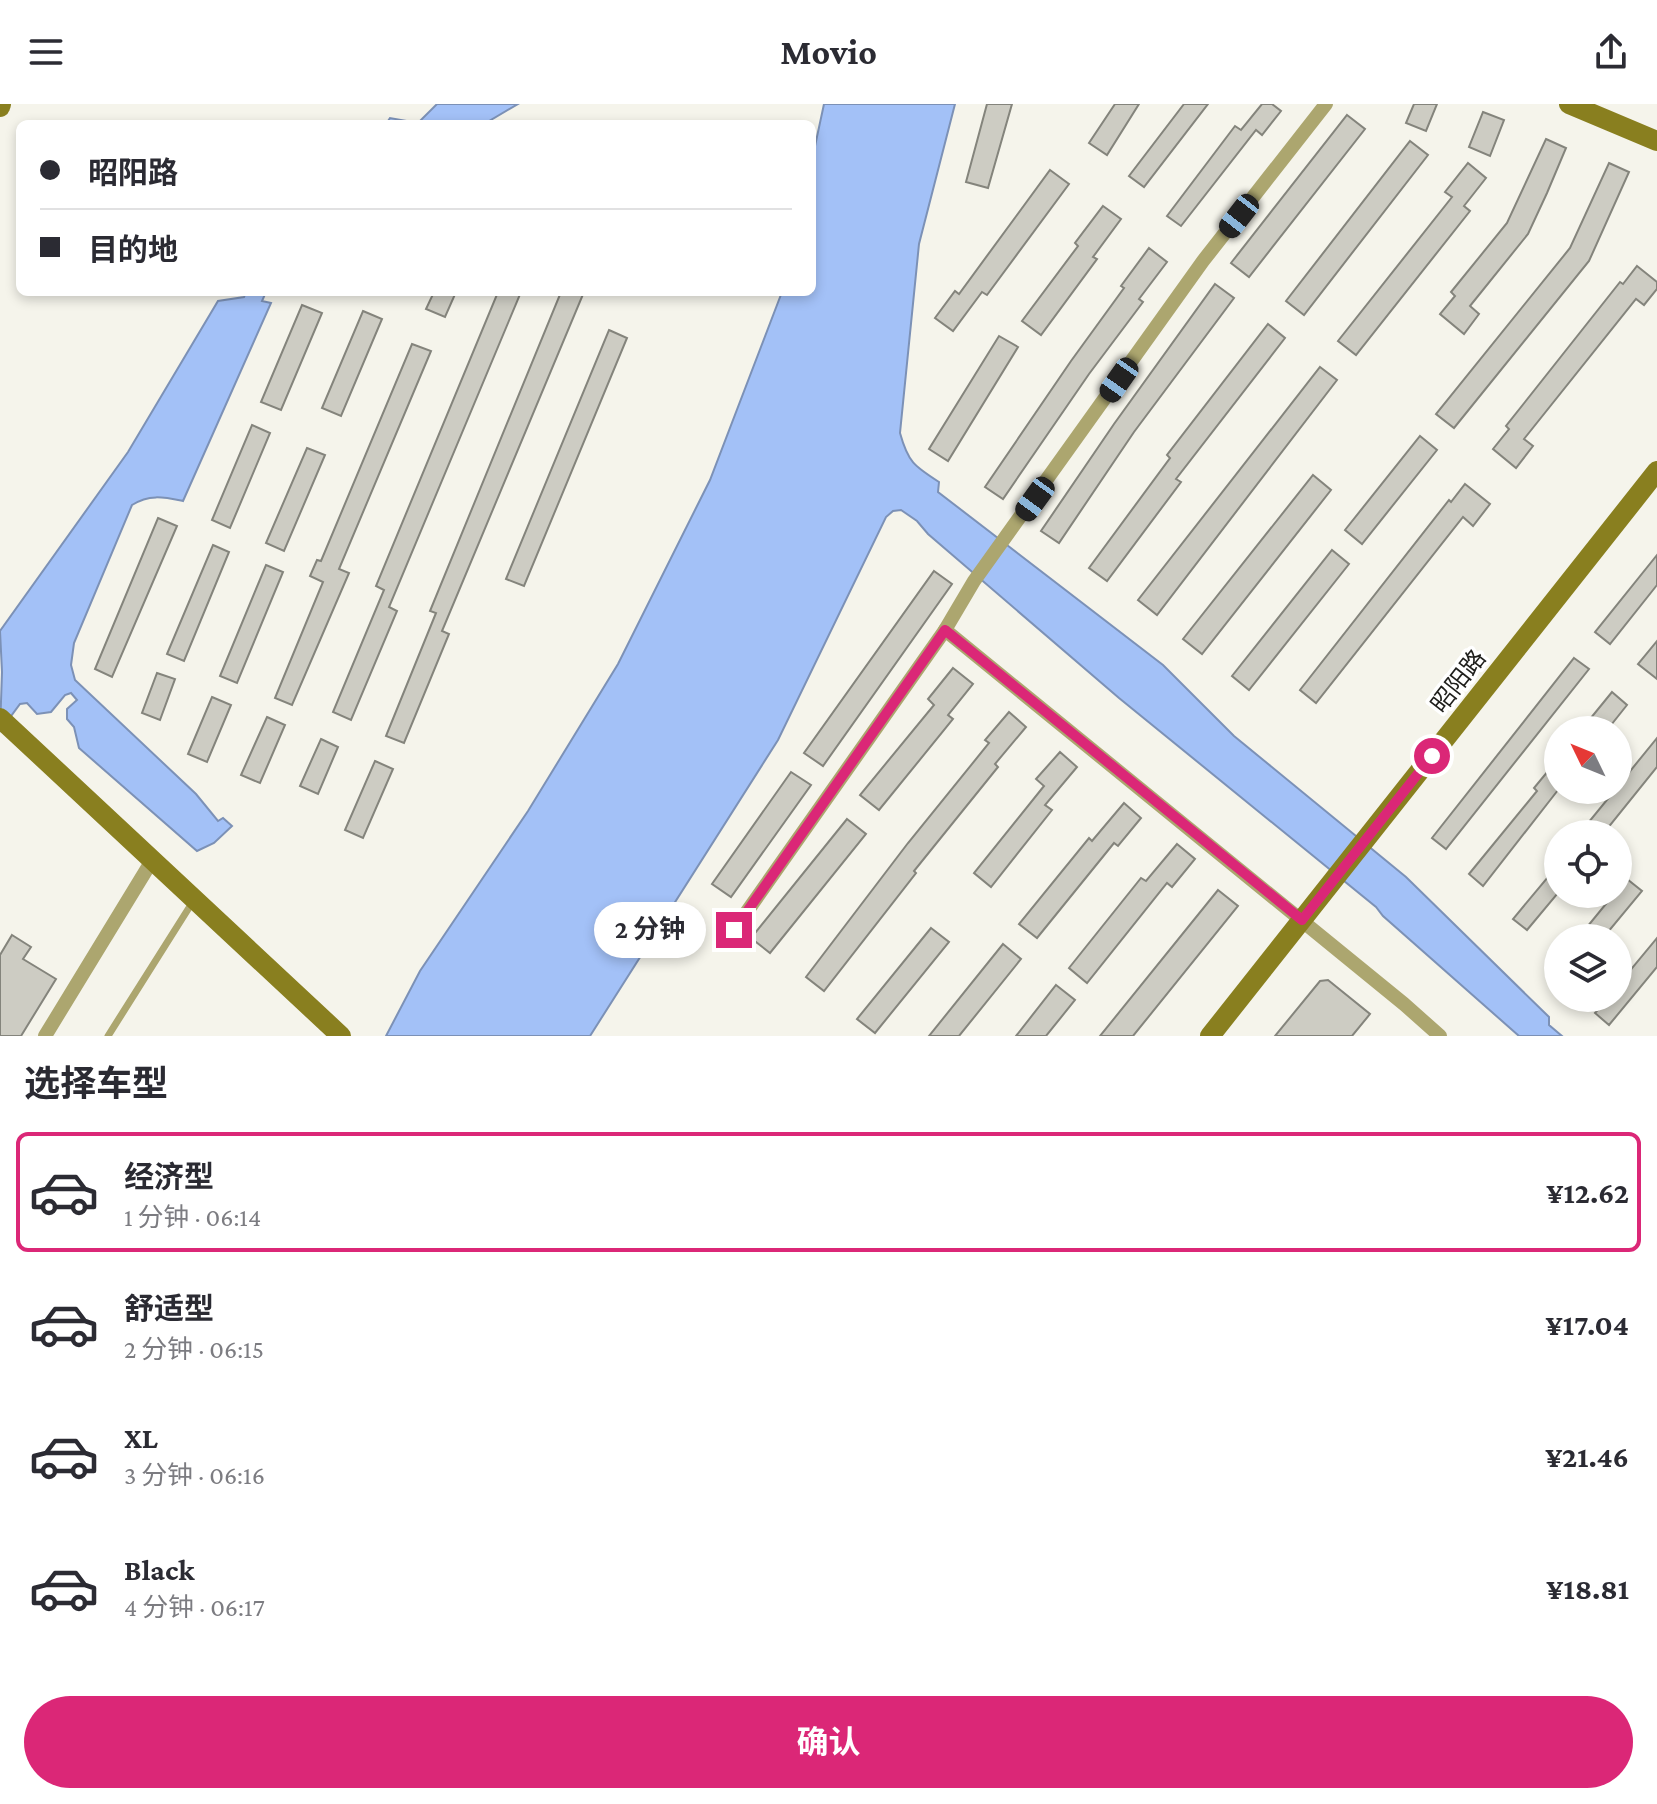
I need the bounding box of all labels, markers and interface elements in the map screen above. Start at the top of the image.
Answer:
icon: menu [24,30,68,74]
icon: share [1589,30,1633,74]
text: Movio [780,32,877,72]
text: 昭阳路 [88,156,178,189]
car [1215,190,1263,242]
text: 目的地 [88,233,178,266]
car [1095,353,1143,407]
car [1011,473,1059,525]
street label: 昭阳路 [1425,644,1491,718]
north arrow [1544,716,1632,804]
map controls [1544,716,1632,1012]
route start [1414,738,1450,774]
button: locate [1544,820,1632,908]
callout: 2 分钟 [594,902,706,958]
route end [716,912,752,948]
text: 2 分钟 [615,915,685,944]
button: layers [1544,924,1632,1012]
text: 选择车型 [24,1064,168,1104]
icon: car [28,1156,100,1228]
text: 经济型 [124,1160,214,1193]
text: ¥12.62 [1546,1176,1629,1209]
text: 1 分钟 · 06:14 [124,1203,261,1232]
icon: car [28,1288,100,1360]
text: 舒适型 [124,1292,214,1325]
text: ¥17.04 [1546,1308,1629,1341]
text: 2 分钟 · 06:15 [124,1335,264,1364]
icon: car [28,1420,100,1492]
text: XL [124,1421,158,1454]
text: ¥21.46 [1545,1440,1629,1473]
text: 3 分钟 · 06:16 [124,1461,265,1490]
icon: car [28,1552,100,1624]
text: Black [124,1553,195,1586]
text: ¥18.81 [1546,1572,1629,1605]
text: 4 分钟 · 06:17 [124,1593,265,1622]
button: 确认 [24,1696,1633,1788]

